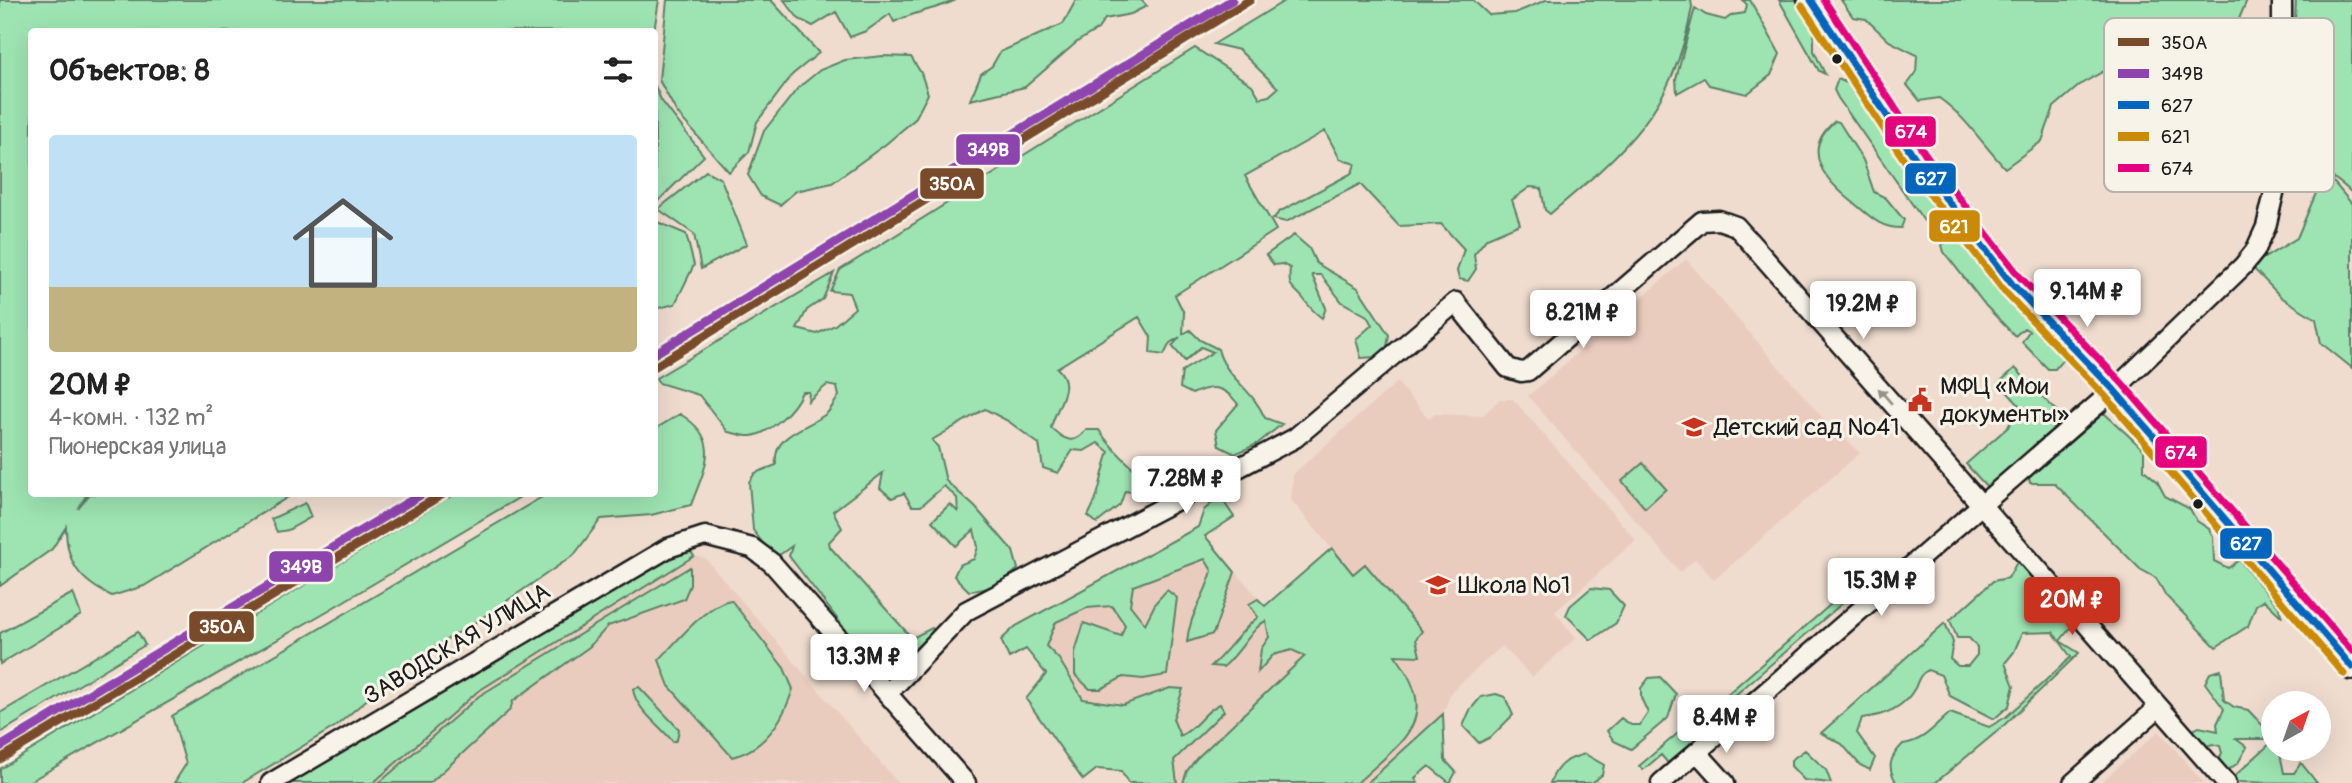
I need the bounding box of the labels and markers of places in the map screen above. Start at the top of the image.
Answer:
unlabelled marker [1830,52,1844,66]
pin: 9.14M ₽ [2022,270,2152,329]
pin: 19.2M ₽ [1798,282,1928,341]
pin: 8.21M ₽ [1518,290,1648,350]
place label: МФЦ «Мои документы» [1940,372,2069,429]
public building icon: МФЦ «Мои документы» [1906,386,1934,414]
school or university icon: Детский сад №41 [1680,413,1708,441]
place label: Детский сад №41 [1713,413,1900,442]
pin: 7.28M ₽ [1121,456,1251,516]
unlabelled marker [2191,497,2205,511]
pin: 15.3M ₽ [1816,558,1946,618]
school or university icon: Школа №1 [1424,571,1452,599]
place label: Школа №1 [1458,571,1570,600]
pin: 20M ₽ [2023,578,2121,637]
pin: 13.3M ₽ [799,634,929,694]
pin: 8.4M ₽ [1669,696,1783,755]

